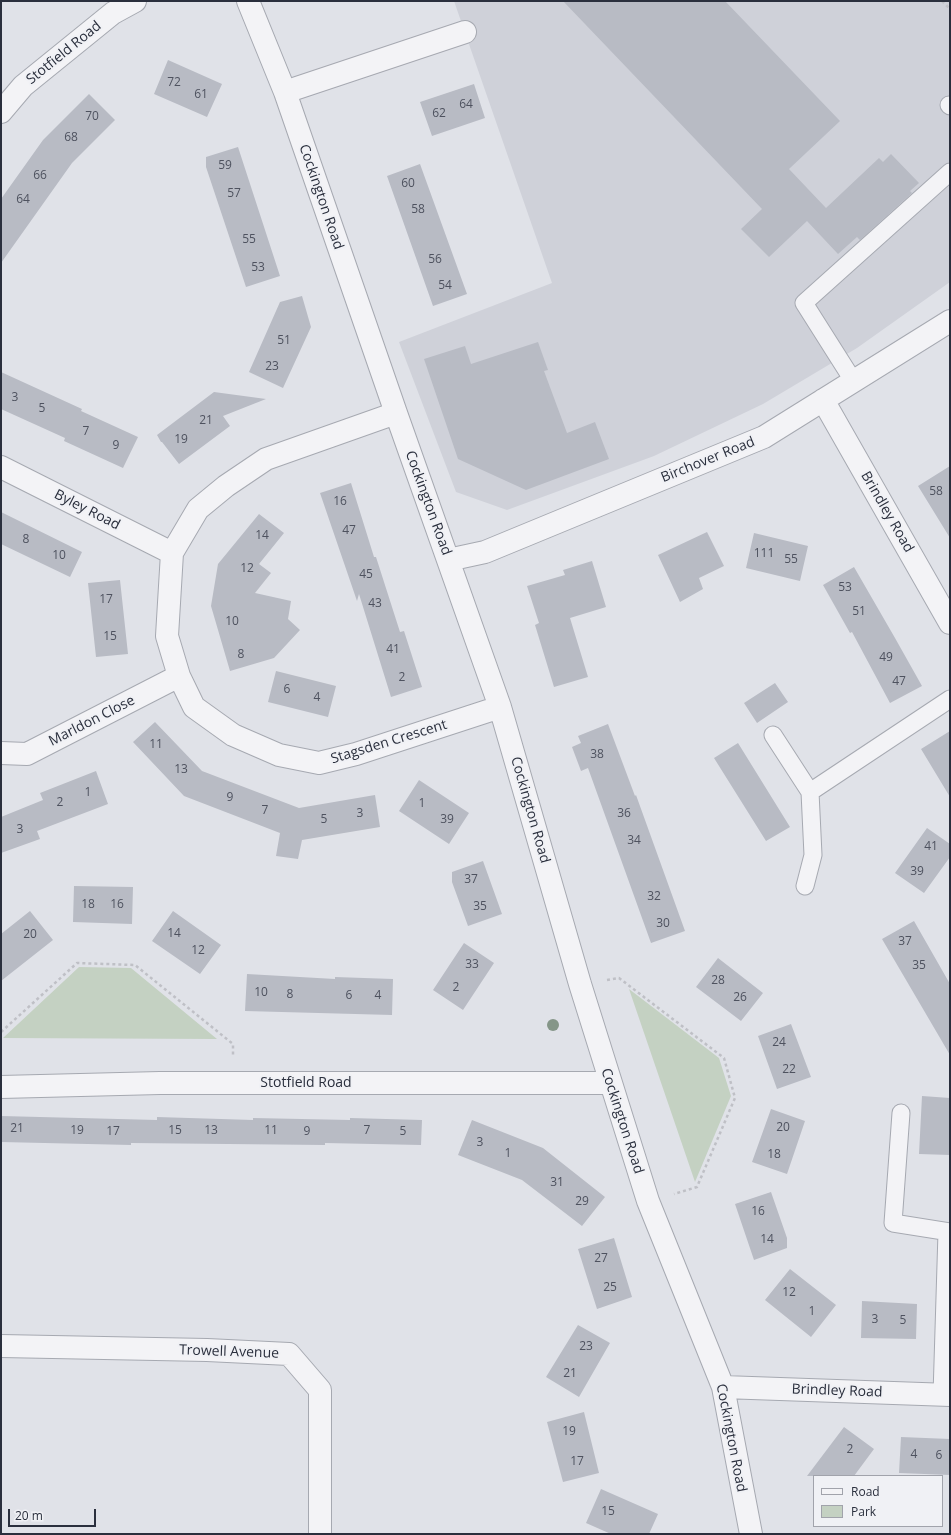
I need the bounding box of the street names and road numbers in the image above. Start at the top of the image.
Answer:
street label: Stotfield Road [23,18,105,88]
street label: Cockington Road [295,142,347,252]
street label: Birchover Road [659,434,757,486]
street label: Cockington Road [401,448,455,558]
street label: Brindley Road [857,468,917,556]
street label: Byley Road [51,486,123,534]
street label: Marldon Close [46,692,138,750]
street label: Stagsden Crescent [329,716,449,768]
street label: Cockington Road [507,755,553,865]
street label: Cockington Road [597,1066,647,1176]
street label: Stotfield Road [260,1075,352,1091]
street label: Trowell Avenue [179,1342,279,1362]
street label: Brindley Road [791,1381,883,1401]
street label: Cockington Road [712,1382,750,1494]

